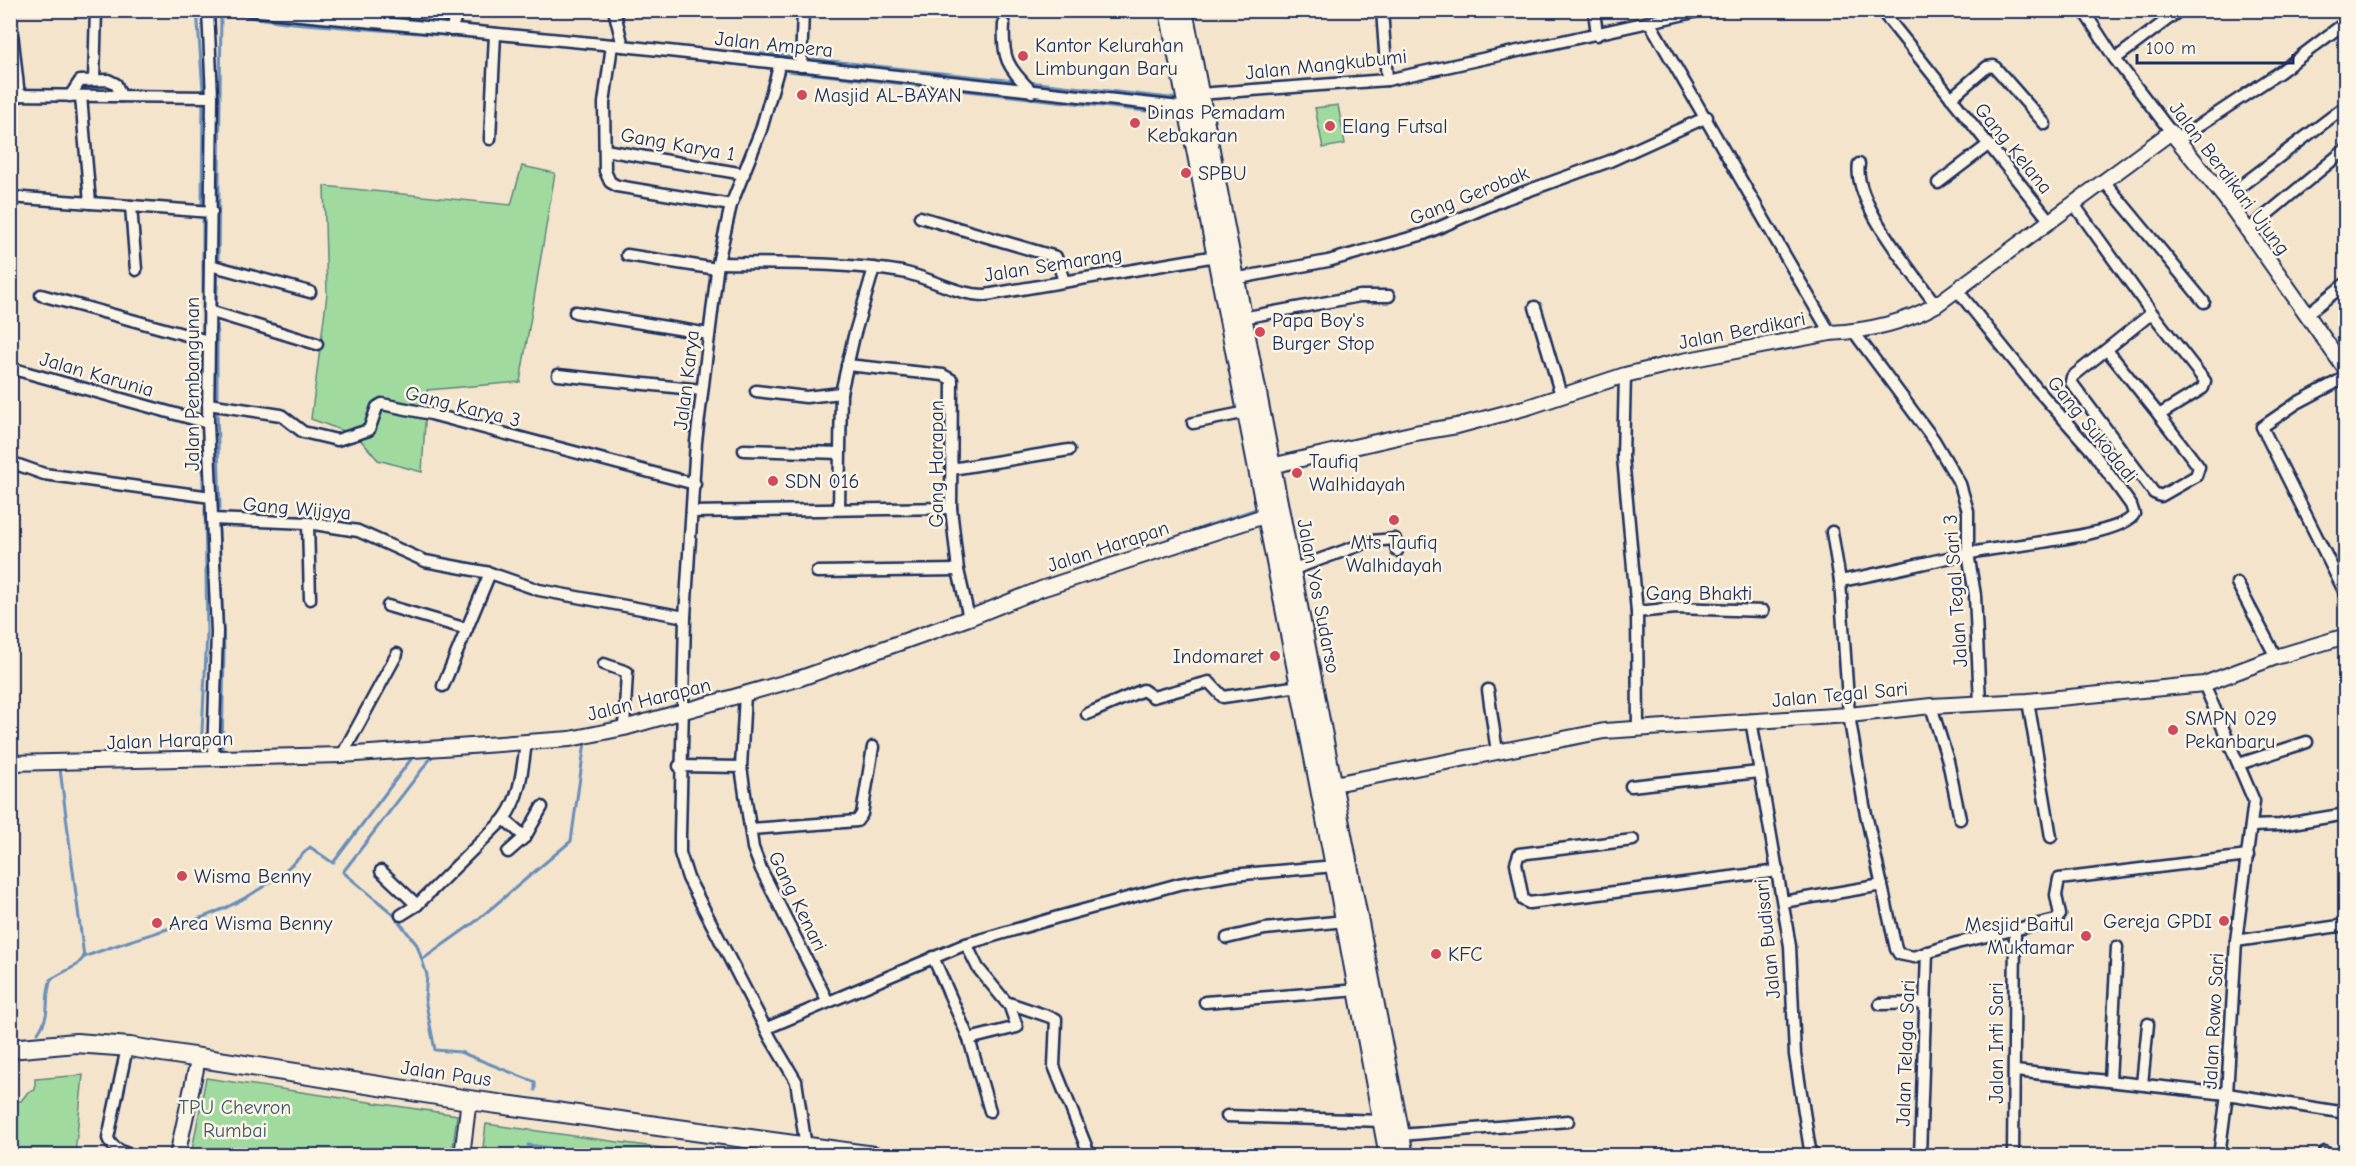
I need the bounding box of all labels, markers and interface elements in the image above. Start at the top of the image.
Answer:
street label: Jalan Ampera [714,27,834,62]
scale bar [2137,27,2293,65]
place label: Kantor Kelurahan Limbungan Baru [1035,34,1184,80]
text: 100 m [2146,38,2196,59]
street label: Jalan Mangkubumi [1244,45,1408,84]
marker: Kantor Kelurahan Limbungan Baru [1016,49,1030,63]
place label: Masjid AL-BAYAN [814,84,962,107]
marker: Masjid AL-BAYAN [795,88,809,102]
street label: Jalan Berdikari Ujung [2164,97,2295,259]
street label: Gang Kelana [1970,98,2057,198]
place label: Dinas Pemadam Kebakaran [1147,101,1285,147]
place label: Elang Futsal [1342,115,1448,138]
marker: Dinas Pemadam Kebakaran [1128,116,1142,130]
marker: Elang Futsal [1323,119,1337,133]
street label: Gang Karya 1 [619,123,737,166]
street label: Gang Gerobak [1406,161,1532,230]
place label: SPBU [1198,162,1246,185]
marker: SPBU [1179,166,1193,180]
street label: Jalan Semarang [982,242,1124,287]
street label: Jalan Pembangunan [181,297,204,471]
street label: Jalan Berdikari [1677,307,1808,354]
place label: Papa Boy's Burger Stop [1272,309,1375,355]
marker: Papa Boy's Burger Stop [1253,325,1267,339]
street label: Jalan Karya [669,329,704,431]
street label: Jalan Karunia [37,347,157,402]
street label: Gang Sukodadi [2043,372,2142,487]
street label: Gang Karya 3 [403,381,523,432]
street label: Gang Harapan [925,400,948,528]
place label: Taufiq Walhidayah [1309,450,1406,496]
marker: Taufiq Walhidayah [1290,466,1304,480]
place label: SDN 016 [785,470,859,493]
marker: SDN 016 [766,474,780,488]
street label: Gang Wijaya [242,492,352,525]
marker: Mts Taufiq Walhidayah [1387,513,1401,527]
street label: Jalan Tegal Sari 3 [1939,514,1972,668]
street label: Jalan Harapan [1044,516,1172,577]
street label: Jalan Yos Sudarso [1292,517,1345,675]
place label: Mts Taufiq Walhidayah [1346,531,1442,577]
street label: Gang Bhakti [1646,582,1752,605]
place label: Indomaret [1173,645,1264,668]
marker: Indomaret [1268,649,1282,663]
street label: Jalan Harapan [585,673,713,726]
street label: Jalan Tegal Sari [1771,677,1909,712]
place label: SMPN 029 Pekanbaru [2185,707,2277,753]
marker: SMPN 029 Pekanbaru [2166,723,2180,737]
street label: Jalan Harapan [106,727,234,754]
street label: Gang Kenari [764,848,832,955]
place label: Wisma Benny [194,865,311,888]
marker: Wisma Benny [175,869,189,883]
street label: Jalan Budisari [1750,878,1785,1000]
place label: Gereja GPDI [2103,910,2212,933]
place label: Area Wisma Benny [169,912,332,935]
place label: Mesjid Baitul Muktamar [1965,913,2074,959]
marker: Gereja GPDI [2217,914,2231,928]
marker: Area Wisma Benny [150,916,164,930]
marker: Mesjid Baitul Muktamar [2079,929,2093,943]
place label: KFC [1448,943,1483,966]
marker: KFC [1429,947,1443,961]
street label: Jalan Rowo Sari [2198,952,2229,1090]
street label: Jalan Telaga Sari [1891,979,1920,1127]
street label: Jalan Inti Sari [1985,982,2008,1104]
street label: Jalan Paus [399,1056,493,1091]
park label: TPU Chevron Rumbai [179,1096,291,1142]

